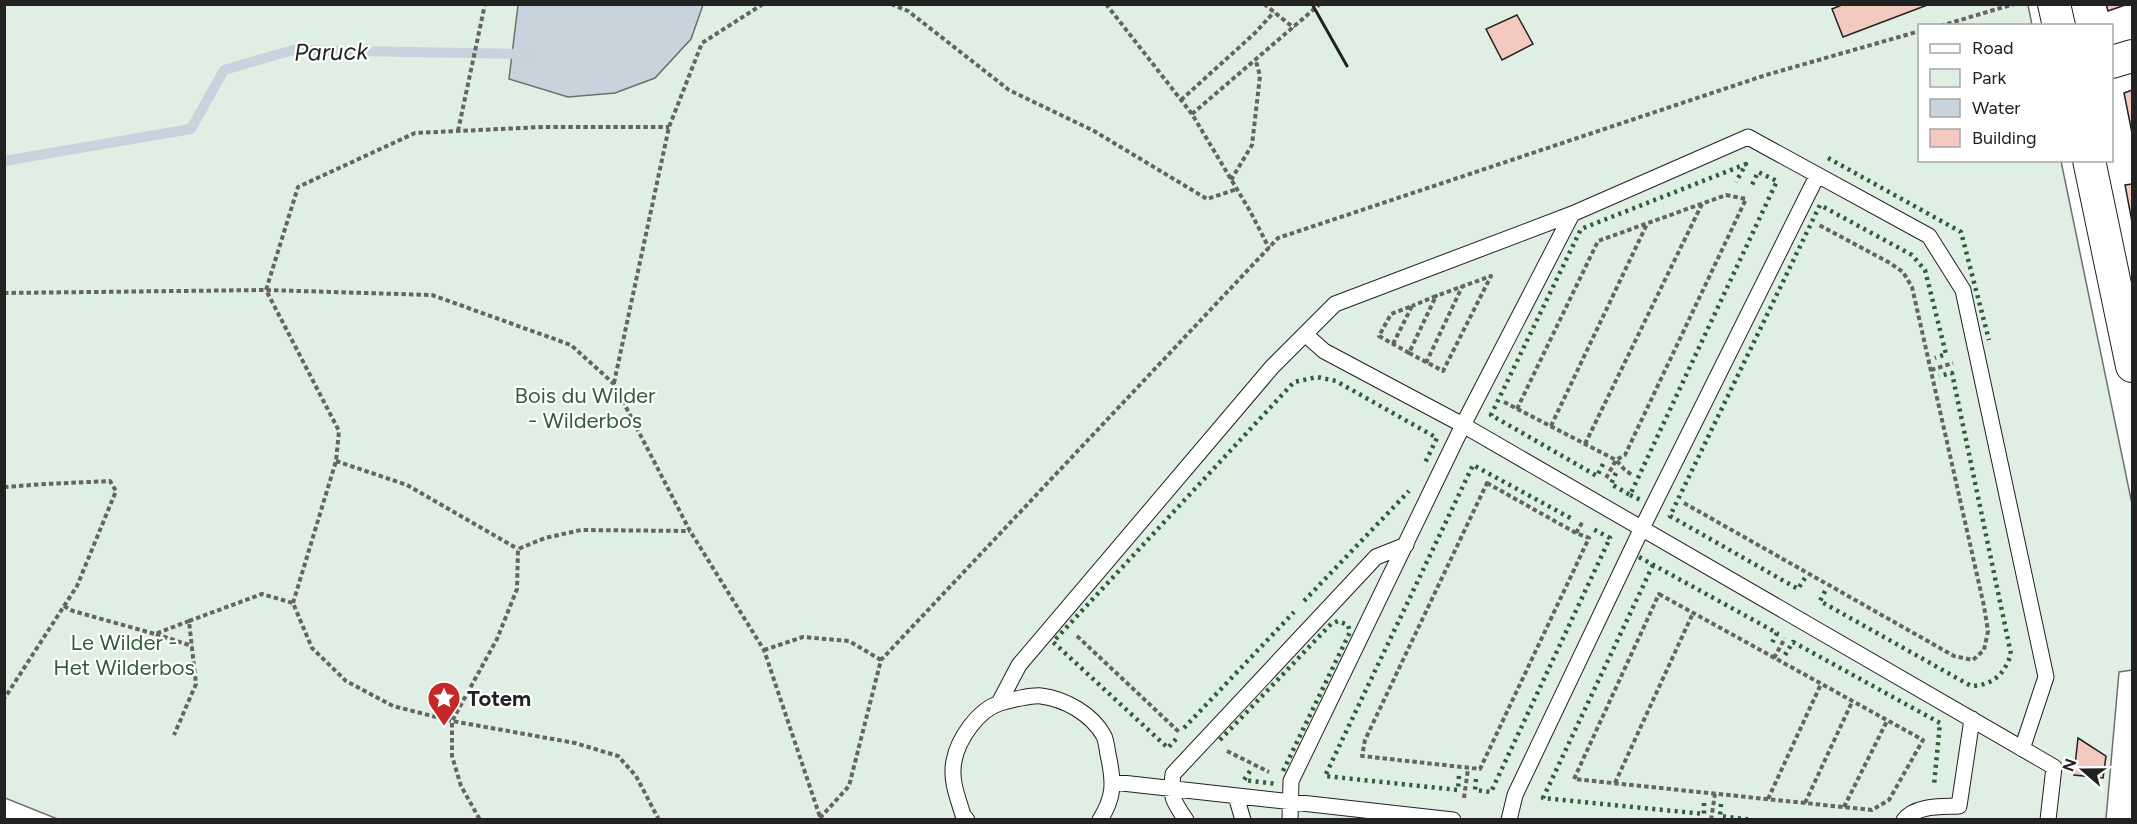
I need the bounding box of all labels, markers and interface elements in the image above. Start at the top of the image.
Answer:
legend [1918,24,2113,162]
water label: Paruck [294,36,370,67]
text: Road [1972,37,2013,59]
text: Park [1972,67,2007,89]
text: Water [1972,97,2020,119]
text: Building [1972,127,2037,149]
park label: Bois du Wilder - Wilderbos [515,382,656,434]
park label: Le Wilder - Het Wilderbos [53,629,195,681]
place icon: Totem [426,680,462,727]
place label: Totem [467,685,531,712]
north arrow [2053,740,2113,800]
text: N [2058,756,2080,774]

